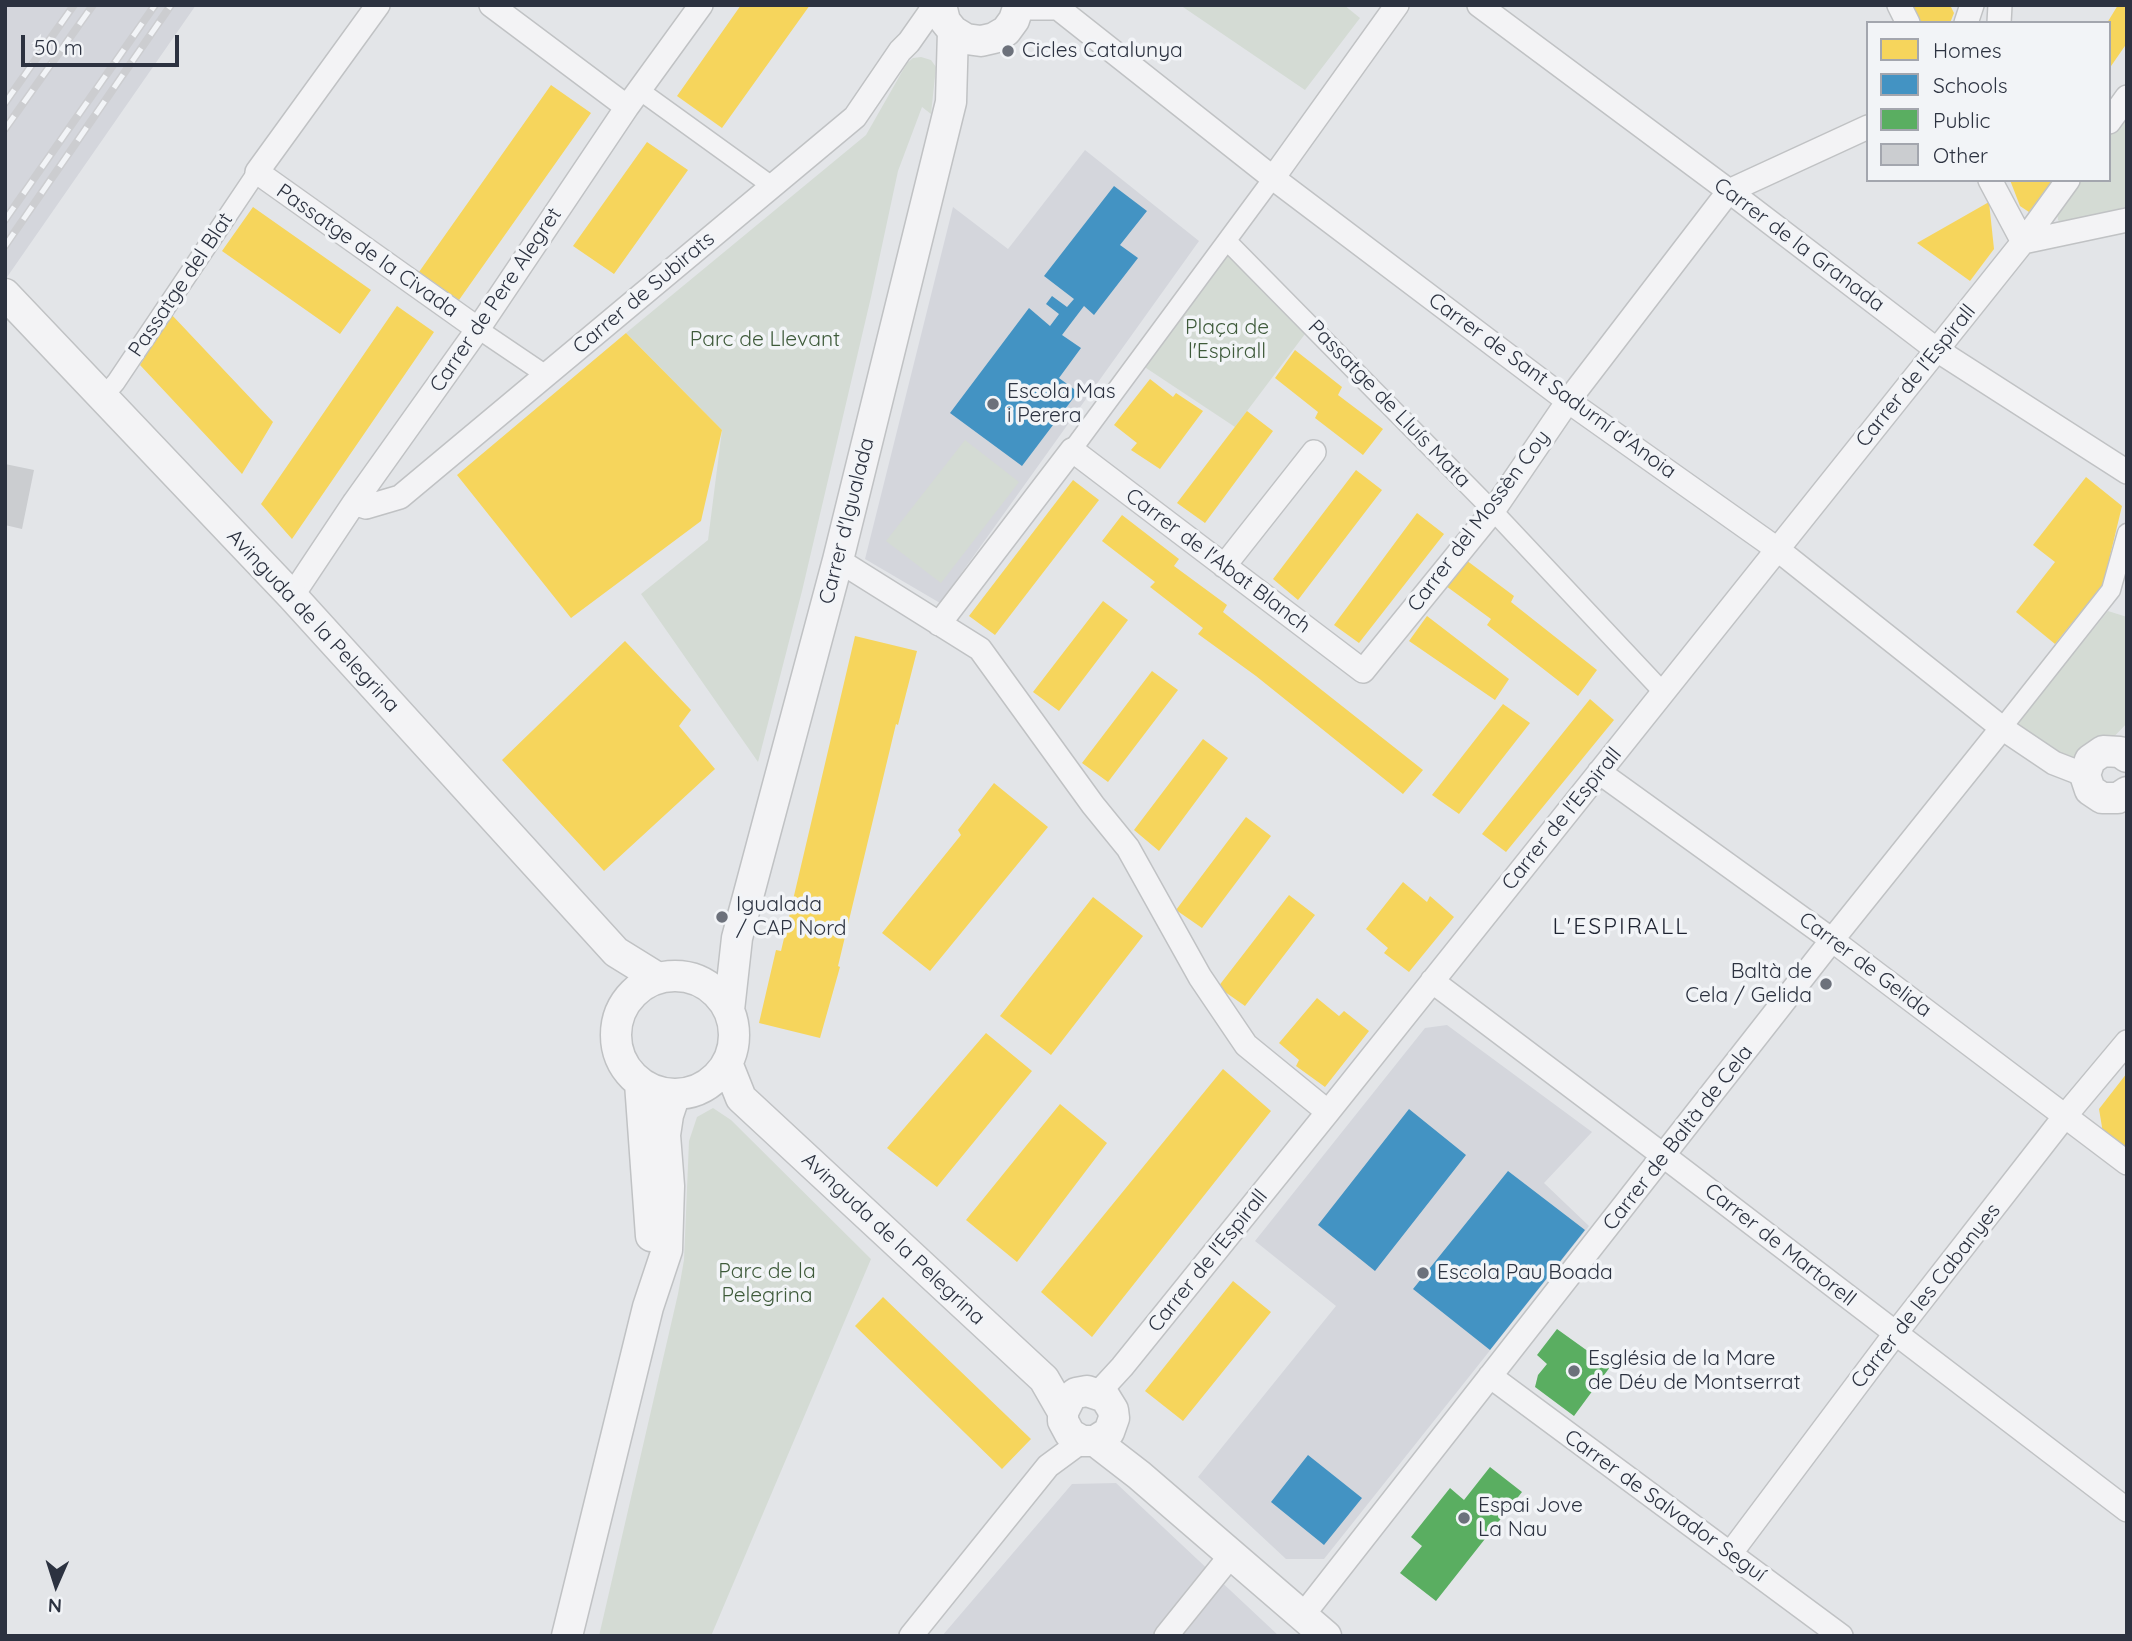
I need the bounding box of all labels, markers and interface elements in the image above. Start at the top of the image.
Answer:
scale bar [24,21,182,65]
legend [1866,21,2111,182]
text: 50 m [34,34,83,60]
text: Homes [1933,37,2002,63]
place label: Cicles Catalunya [1022,38,1183,64]
marker: Cicles Catalunya [1000,43,1016,59]
text: Schools [1933,72,2008,98]
text: Public [1933,107,1990,133]
text: Other [1933,142,1988,168]
street label: Carrer de la Granada [1709,173,1889,317]
street label: Passatge de la Civada [271,179,463,323]
street label: Carrer de Pere Alegret [425,203,567,397]
street label: Passatge del Blat [123,208,239,362]
street label: Carrer de Subirats [568,226,720,360]
street label: Carrer de Sant Sadurní d'Anoia [1423,288,1681,484]
street label: Carrer de l'Espirall [1851,300,1981,452]
park label: Plaça de l'Espirall [1185,315,1269,365]
street label: Passatge de Lluís Mata [1302,315,1476,493]
park label: Parc de Llevant [690,327,840,353]
place label: Escola Mas i Perera [1007,379,1116,429]
marker: Escola Mas i Perera [985,396,1001,412]
street label: Carrer del Mossèn Coy [1402,425,1556,617]
street label: Carrer d'Igualada [814,435,880,607]
street label: Carrer de l'Abat Blanch [1121,483,1315,639]
street label: Avinguda de la Pelegrina [221,524,405,718]
street label: Carrer de l'Espirall [1497,743,1627,895]
place label: Igualada / CAP Nord [736,892,847,942]
street label: Carrer de Gelida [1794,907,1936,1023]
marker: Igualada / CAP Nord [714,909,730,925]
district label: L'ESPIRALL [1554,913,1688,941]
place label: Baltà de Cela / Gelida [1685,959,1812,1009]
marker: Baltà de Cela / Gelida [1818,976,1834,992]
street label: Carrer de Baltà de Cela [1598,1040,1758,1236]
street label: Avinguda de la Pelegrina [796,1147,990,1331]
street label: Carrer de Martorell [1699,1178,1861,1312]
street label: Carrer de l'Espirall [1143,1185,1273,1337]
street label: Carrer de les Cabanyes [1846,1199,2006,1393]
park label: Parc de la Pelegrina [718,1259,816,1309]
place label: Escola Pau Boada [1437,1260,1613,1286]
marker: Escola Pau Boada [1415,1265,1431,1281]
place label: Església de la Mare de Déu de Montserrat [1588,1346,1801,1396]
marker: Església de la Mare de Déu de Montserrat [1566,1363,1582,1379]
street label: Carrer de Salvador Seguí [1559,1424,1771,1588]
place label: Espai Jove La Nau [1478,1493,1583,1543]
marker: Espai Jove La Nau [1456,1510,1472,1526]
north arrow [21,1550,91,1620]
text: N [47,1594,63,1618]

